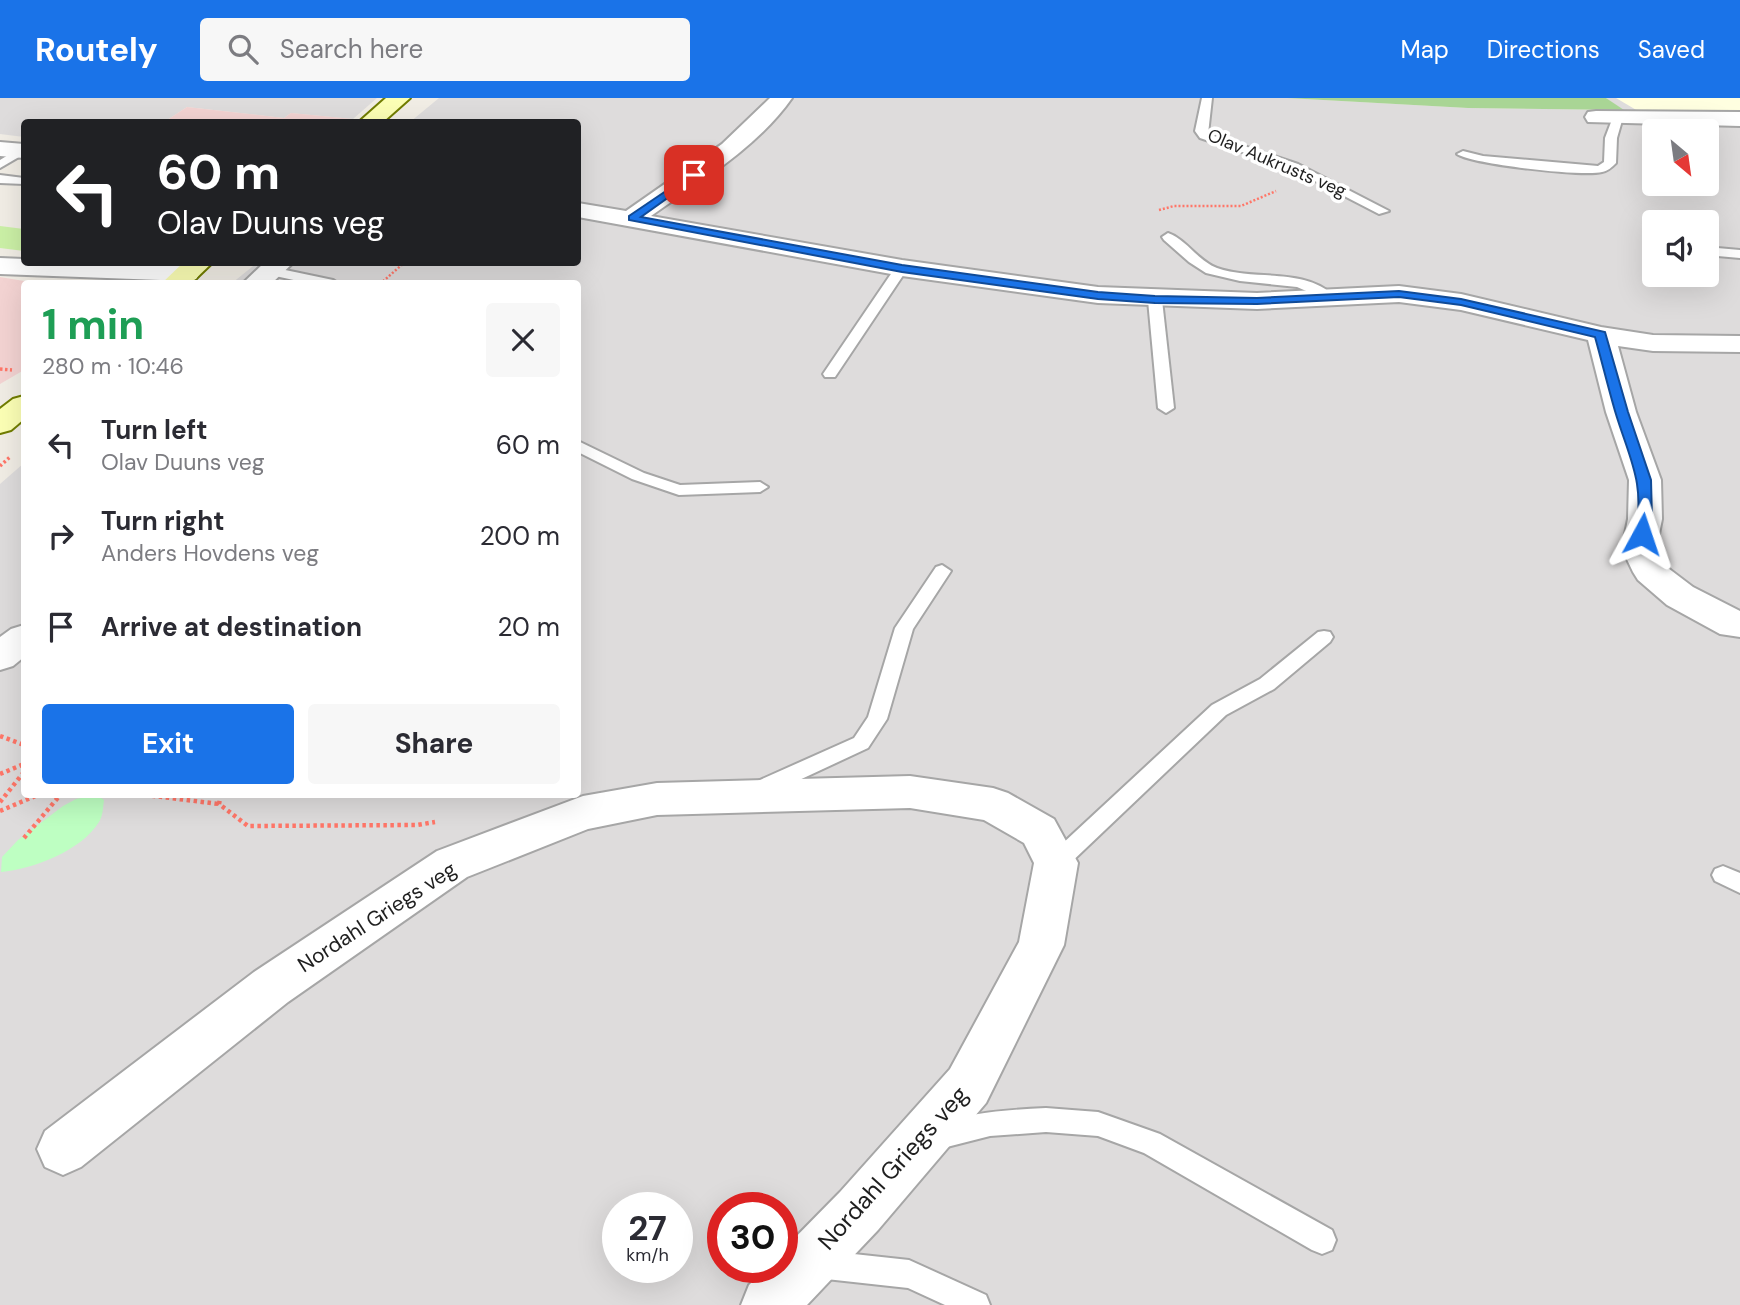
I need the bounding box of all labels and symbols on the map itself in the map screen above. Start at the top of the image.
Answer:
north arrow [1642,119,1718,196]
street label: Olav Aukrusts veg [1204,123,1350,203]
pin [664,145,724,205]
position arrow [1605,497,1679,571]
street label: Nordahl Griegs veg [292,855,462,979]
street label: Nordahl Griegs veg [811,1079,974,1256]
speed limit sign: 30 [707,1192,798,1283]

